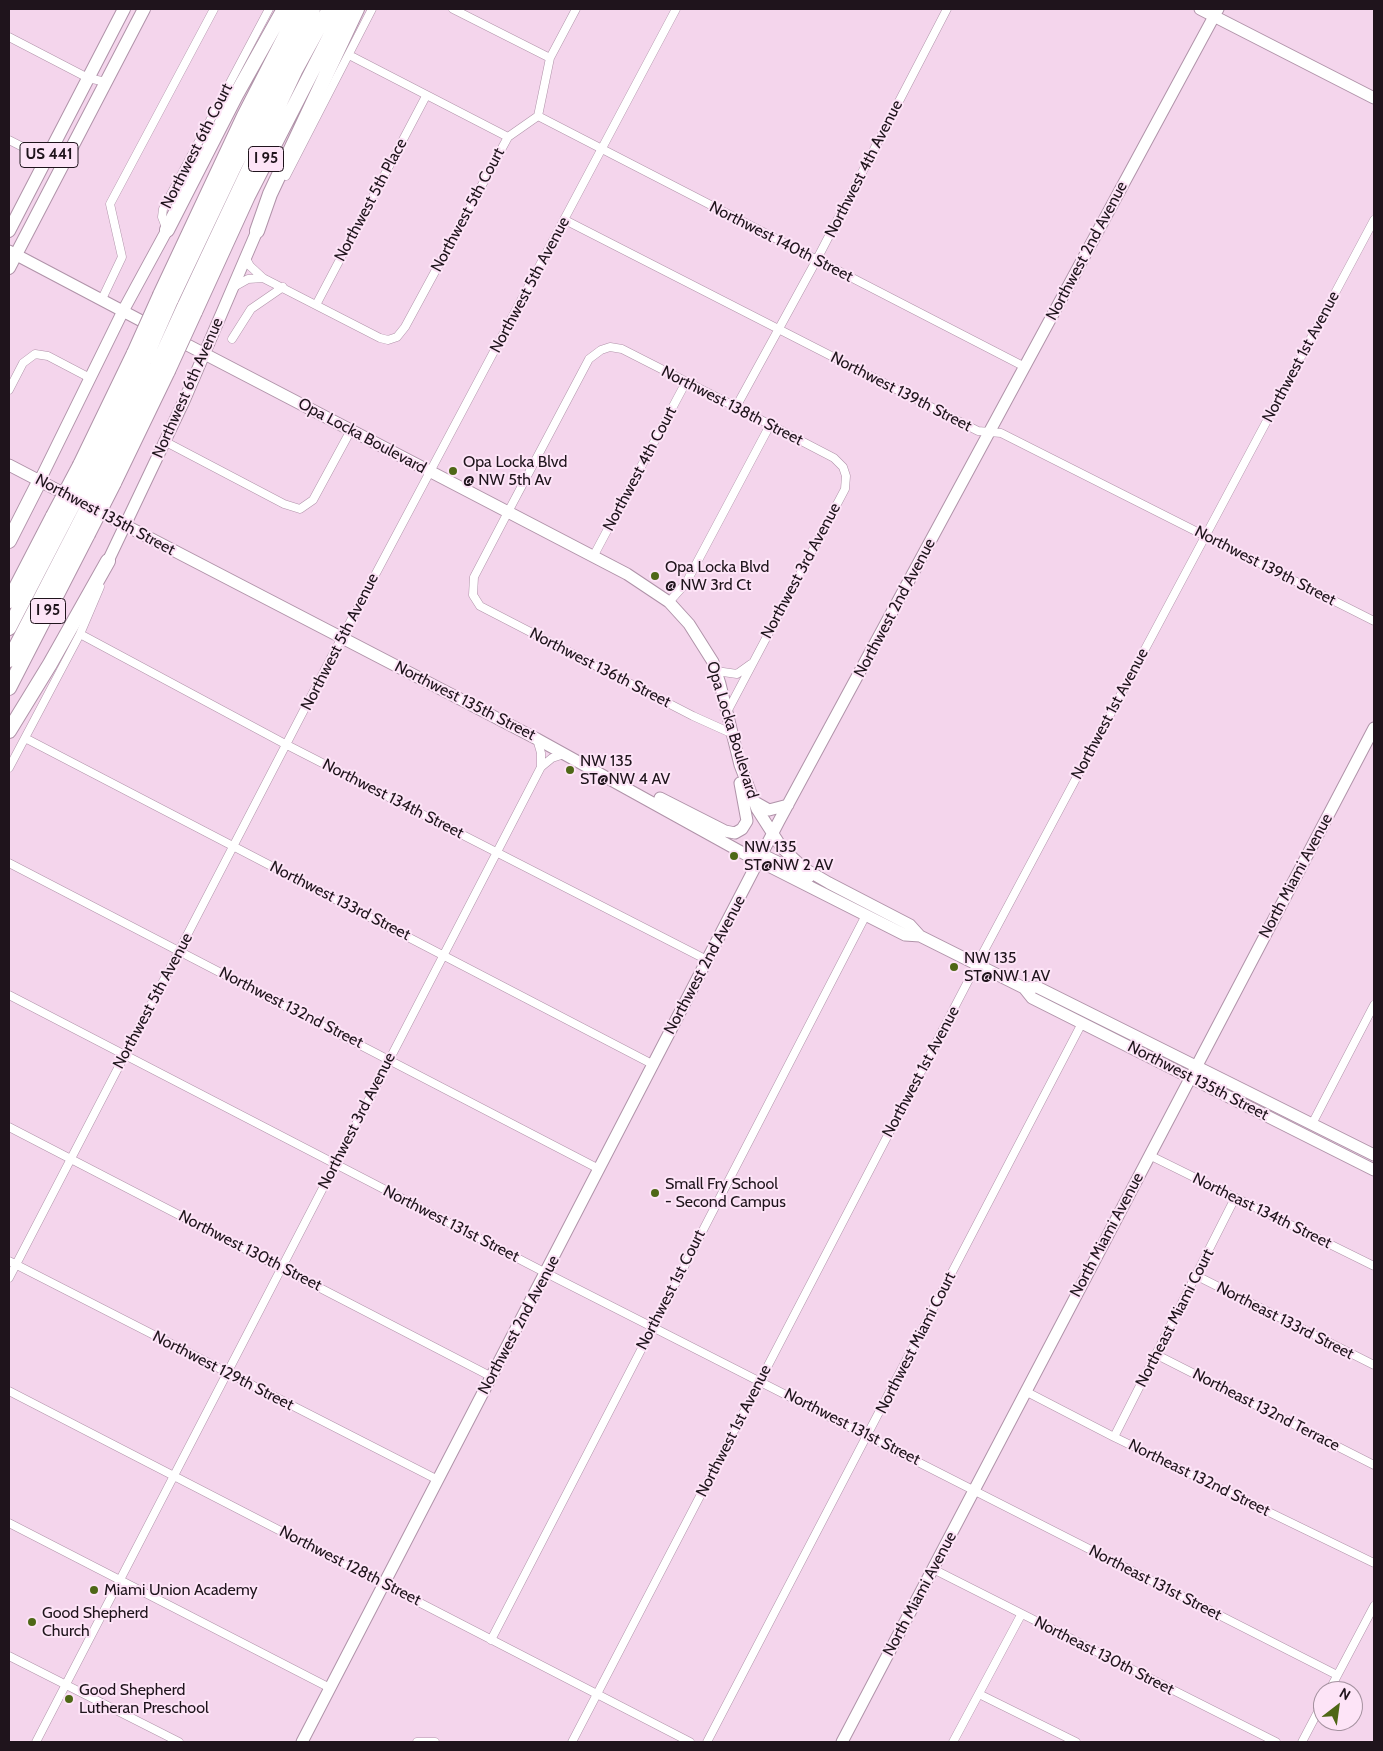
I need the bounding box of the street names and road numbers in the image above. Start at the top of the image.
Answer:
street label: Northwest 6th Court [157,80,237,212]
street label: Northwest 4th Avenue [821,97,907,241]
street label: Northwest 5th Place [331,135,411,265]
road number: US 441 [20,142,78,168]
street label: Northwest 5th Court [427,145,509,275]
road number: I 95 [248,146,284,172]
street label: Northwest 2nd Avenue [1042,178,1132,324]
street label: Northwest 140th Street [706,197,856,287]
street label: Northwest 5th Avenue [486,214,574,356]
street label: Northwest 1st Avenue [1258,288,1344,426]
street label: Northwest 6th Avenue [148,315,228,461]
street label: Northwest 139th Street [827,348,975,436]
street label: Northwest 138th Street [658,362,806,450]
street label: Opa Locka Boulevard [295,394,429,478]
street label: Northwest 4th Court [599,403,681,535]
street label: Northwest 135th Street [32,470,178,560]
street label: Northwest 3rd Avenue [757,500,845,642]
street label: Northwest 139th Street [1191,522,1339,610]
street label: Northwest 2nd Avenue [850,535,940,681]
street label: Northwest 5th Avenue [297,570,383,714]
road number: I 95 [30,598,66,624]
street label: Northwest 136th Street [526,624,674,712]
street label: Northwest 1st Avenue [1067,645,1153,783]
street label: Northwest 135th Street [391,657,539,745]
street label: Opa Locka Boulevard [702,659,762,801]
street label: Northwest 134th Street [319,755,467,843]
street label: North Miami Avenue [1255,810,1337,942]
street label: Northwest 133rd Street [267,857,413,945]
street label: Northwest 2nd Avenue [660,892,750,1038]
street label: Northwest 5th Avenue [109,930,197,1072]
street label: Northwest 132nd Street [216,963,366,1053]
street label: Northwest 1st Avenue [878,1003,964,1141]
street label: Northwest 135th Street [1124,1037,1272,1125]
street label: Northwest 3rd Avenue [314,1049,400,1193]
street label: North Miami Avenue [1066,1169,1148,1301]
street label: Northeast 134th Street [1189,1169,1335,1253]
street label: Northwest 131st Street [380,1181,522,1267]
street label: Northwest 130th Street [175,1207,325,1295]
street label: Northwest 1st Court [632,1227,710,1353]
street label: Northeast Miami Court [1132,1246,1218,1390]
street label: Northwest 2nd Avenue [474,1252,564,1398]
street label: Northwest Miami Court [872,1269,960,1417]
street label: Northeast 133rd Street [1213,1278,1357,1364]
street label: Northwest 129th Street [149,1327,297,1415]
street label: Northwest 1st Avenue [692,1362,776,1500]
street label: Northeast 132nd Terrace [1189,1365,1343,1455]
street label: Northwest 131st Street [781,1384,923,1470]
street label: Northeast 132nd Street [1125,1435,1273,1521]
street label: Northwest 128th Street [276,1522,424,1610]
street label: North Miami Avenue [879,1528,961,1660]
street label: Northeast 131st Street [1085,1541,1225,1625]
street label: Northeast 130th Street [1031,1612,1177,1700]

